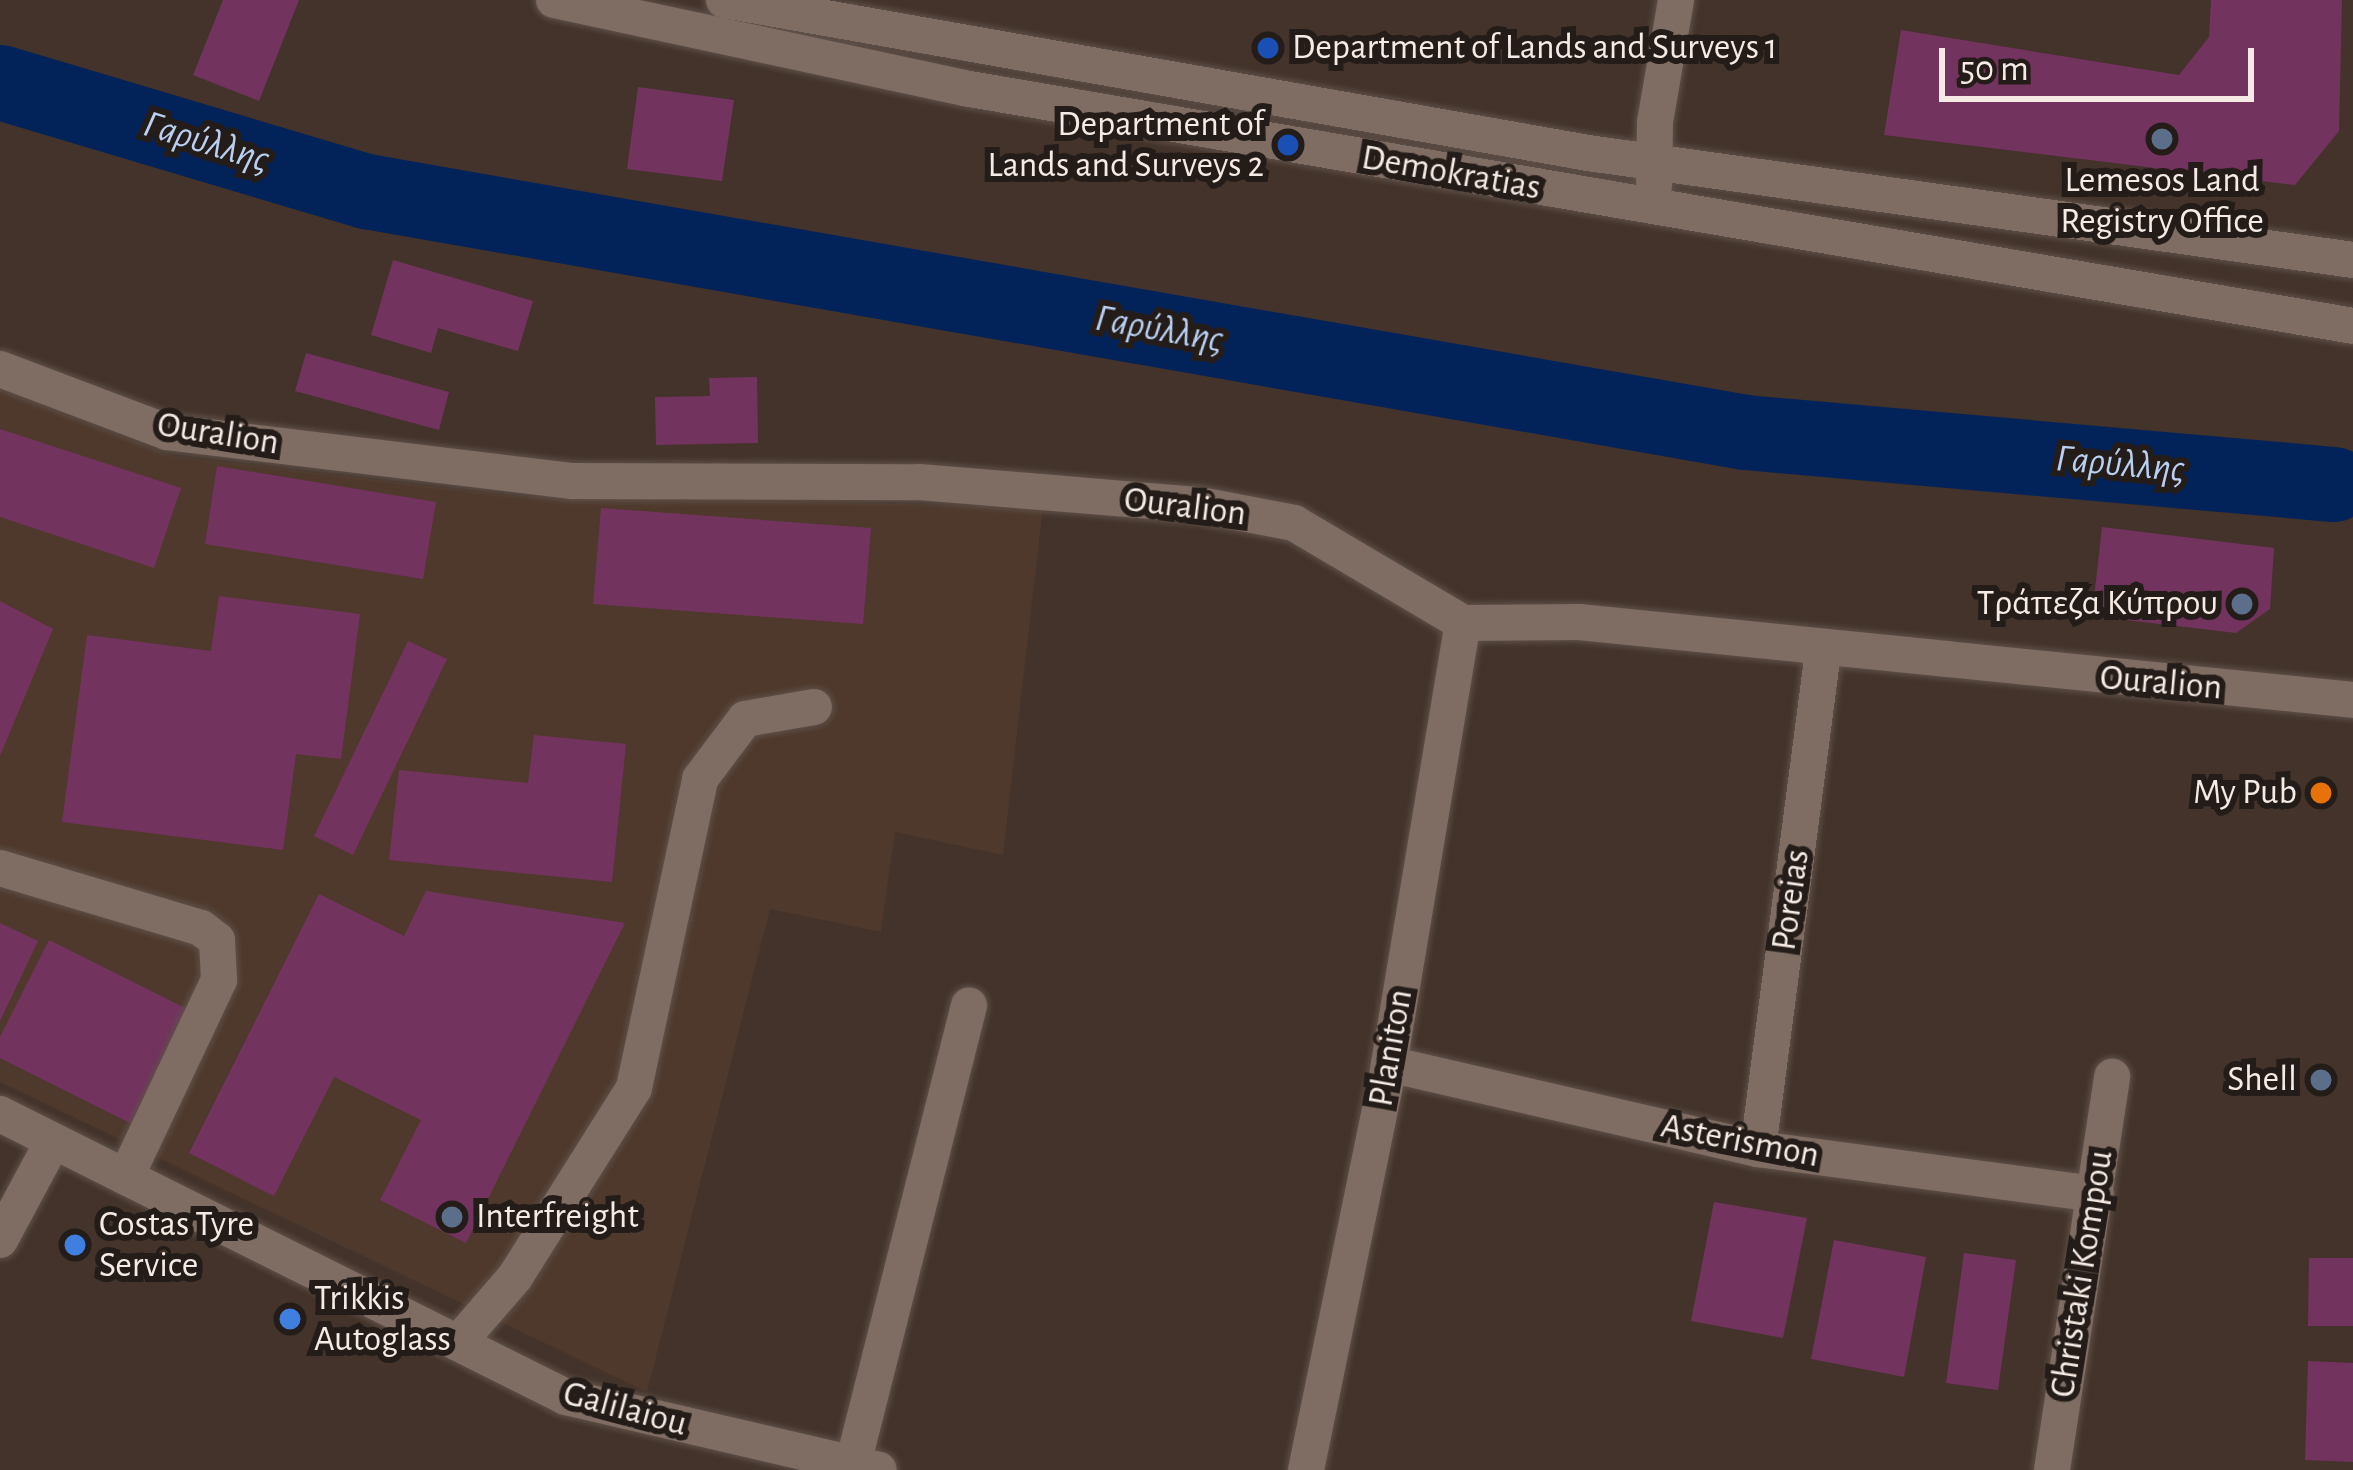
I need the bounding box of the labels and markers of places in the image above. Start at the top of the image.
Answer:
place label: Department of Lands and Surveys 1 [1292,26,1777,70]
marker: Department of Lands and Surveys 1 [1255,35,1281,61]
place label: Department of Lands and Surveys 2 [987,102,1264,187]
marker: Lemesos Land Registry Office [2149,126,2175,152]
marker: Department of Lands and Surveys 2 [1275,132,1301,158]
place label: Lemesos Land Registry Office [2060,158,2264,243]
place label: Τράπεζα Κύπρου [1977,582,2218,626]
marker: Τράπεζα Κύπρου [2229,591,2255,617]
place label: My Pub [2193,771,2297,815]
marker: My Pub [2308,780,2334,806]
place label: Shell [2227,1058,2297,1102]
marker: Shell [2308,1067,2334,1093]
place label: Interfreight [476,1195,639,1239]
place label: Costas Tyre Service [99,1202,254,1287]
marker: Interfreight [439,1204,465,1230]
marker: Costas Tyre Service [62,1232,88,1258]
place label: Trikkis Autoglass [314,1276,451,1361]
marker: Trikkis Autoglass [277,1306,303,1332]

